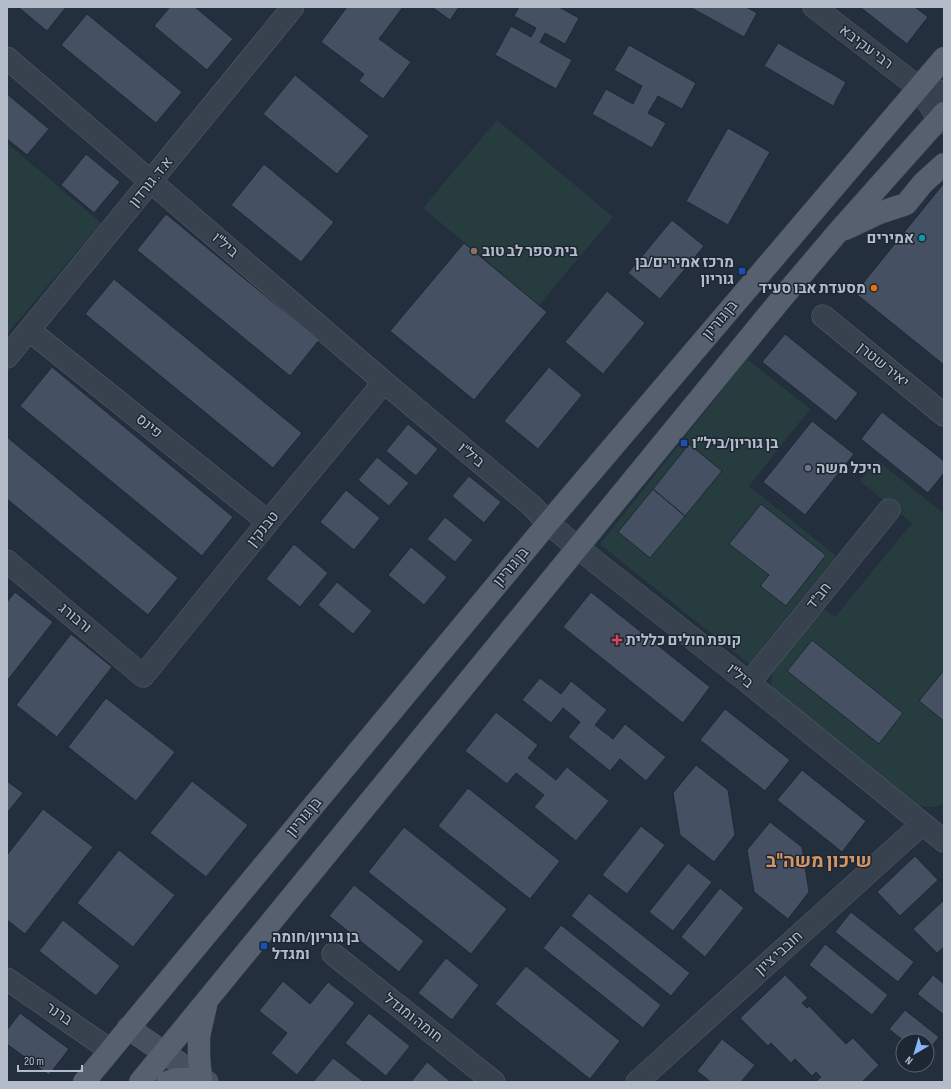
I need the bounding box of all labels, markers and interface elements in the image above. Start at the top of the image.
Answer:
street label: רבי עקיבא [835,21,897,73]
street label: א.ד. גורדון [125,153,177,211]
street label: ביל"ו [208,228,242,262]
place label: אמירים [867,229,914,248]
marker: אמירים [917,233,927,243]
place label: בית ספר לב טוב [482,242,578,261]
marker: בית ספר לב טוב [469,246,479,256]
place label: מרכז אמירים/בן גוריון [635,253,734,289]
marker: מרכז אמירים/בן גוריון [737,266,747,276]
place label: מסעדת אבו סעיד [759,279,866,298]
marker: מסעדת אבו סעיד [869,283,879,293]
street label: בן גוריון [698,296,742,344]
street label: יאיר שטרן [853,338,913,392]
street label: פינס [132,410,166,442]
place label: בן גוריון/ביל״ו [692,434,778,453]
street label: ביל"ו [454,438,488,472]
marker: בן גוריון/ביל״ו [679,438,689,448]
place label: היכל משה [816,459,881,478]
marker: היכל משה [803,463,813,473]
street label: טבנקין [243,507,283,551]
street label: בן גוריון [489,543,533,591]
street label: חב"ד [802,579,836,613]
street label: ורבורג [55,599,95,637]
place label: קופת חולים כללית [626,631,741,650]
marker: קופת חולים כללית [611,634,623,646]
street label: ביל"ו [723,660,757,693]
street label: בן גוריון [282,793,326,841]
district label: שיכון משה"ב [766,850,872,873]
street label: חובבי ציון [751,927,807,979]
place label: בן גוריון/חומה ומגדל [272,928,359,964]
marker: בן גוריון/חומה ומגדל [259,941,269,951]
street label: חומה ומגדל [380,989,446,1047]
street label: ברנר [42,998,76,1030]
north arrow [895,1033,935,1073]
scale bar [18,1047,82,1073]
text: N [903,1053,915,1067]
text: 20 m [24,1054,44,1069]

